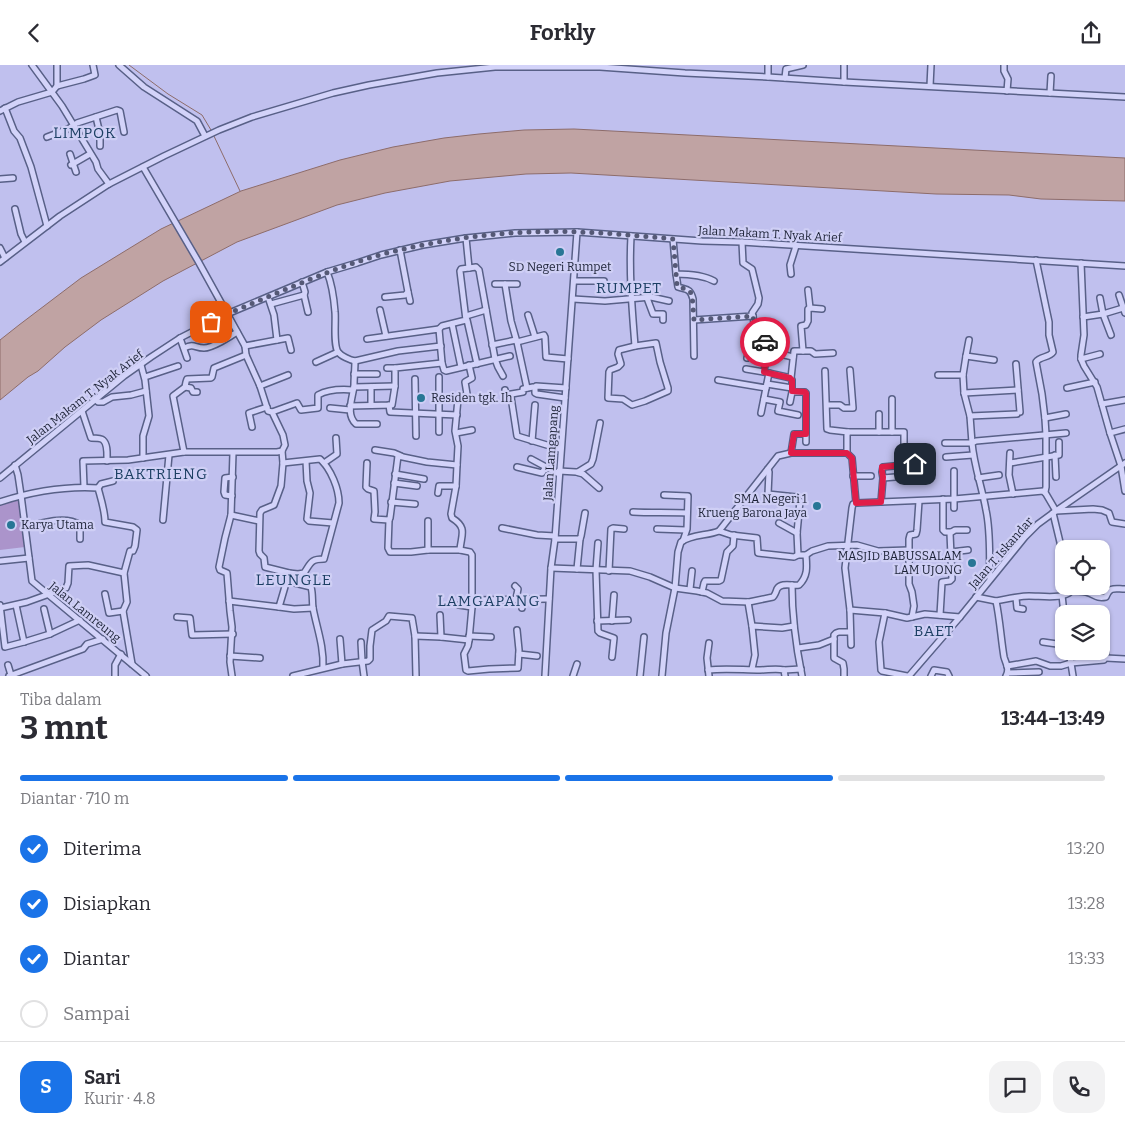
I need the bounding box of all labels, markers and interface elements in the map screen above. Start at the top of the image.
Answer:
icon: back [20,19,48,47]
text: Forkly [530,19,595,46]
icon: share [1077,19,1105,47]
district label: LIMPOK [53,124,117,142]
street label: Jalan Makam T. Nyak Arief [697,223,843,245]
marker: SD Negeri Rumpet [554,246,566,258]
place label: SD Negeri Rumpet [509,260,612,274]
district label: RUMPET [596,279,662,297]
pin [190,301,232,343]
icon: bag [197,308,225,336]
courier [740,317,790,367]
icon: car [751,328,779,356]
street label: Jalan Makam T. Nyak Arief [23,347,147,447]
place label: Residen tgk. Ih [431,391,513,405]
marker: Residen tgk. Ih [415,392,427,404]
street label: Jalan Lamgapang [541,404,561,502]
pin [894,443,936,485]
icon: home [901,450,929,478]
district label: BAKTRIENG [114,465,208,483]
place label: SMA Negeri 1 Krueng Barona Jaya [698,492,807,520]
marker: SMA Negeri 1 Krueng Barona Jaya [811,500,823,512]
street label: Jalan T. Iskandar [965,514,1036,592]
place label: Karya Utama [21,518,94,532]
marker: Karya Utama [5,519,17,531]
map controls [1055,540,1110,660]
button: locate [1055,540,1110,595]
place label: MASJID BABUSSALAM LAM UJONG [838,549,962,577]
marker: MASJID BABUSSALAM LAM UJONG [966,557,978,569]
district label: LEUNGLE [256,571,332,589]
street label: Jalan Lamreung [46,578,124,645]
district label: LAMGAPANG [438,592,540,610]
button: layers [1055,605,1110,660]
district label: BAET [914,622,954,640]
text: Tiba dalam [20,690,101,709]
text: 13:44–13:49 [1001,707,1105,730]
text: 3 mnt [20,709,108,747]
text: Diantar · 710 m [20,789,129,808]
icon: check [20,835,48,863]
text: Diterima [63,837,141,860]
text: 13:20 [1067,839,1105,858]
icon: check [20,890,48,918]
text: Disiapkan [63,892,151,915]
text: 13:28 [1068,894,1105,913]
icon: check [20,945,48,973]
text: Diantar [63,947,130,970]
text: 13:33 [1068,949,1105,968]
text: Sampai [63,1002,130,1025]
button: chat [989,1061,1041,1113]
button: phone [1053,1061,1105,1113]
text: Sari [84,1066,121,1089]
text: S [40,1075,52,1098]
text: Kurir · 4.8 [84,1089,156,1108]

